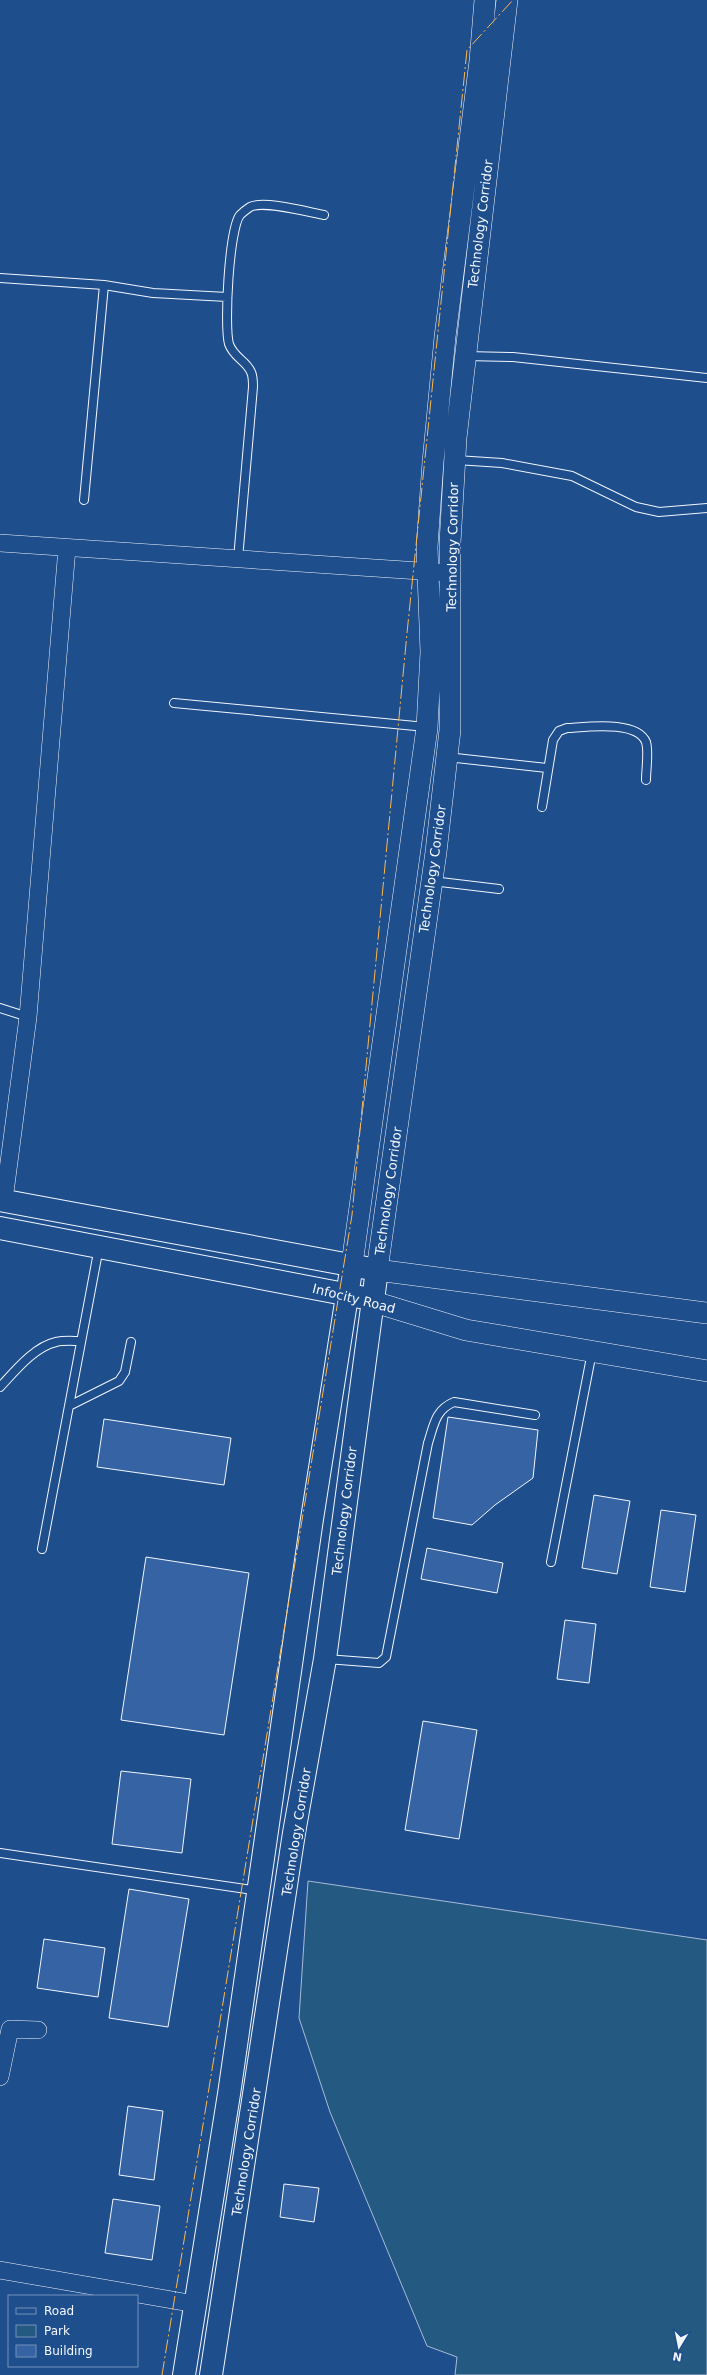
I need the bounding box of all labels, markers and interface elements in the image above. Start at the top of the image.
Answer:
street label: Technology Corridor [465,158,496,290]
street label: Technology Corridor [444,481,461,613]
street label: Technology Corridor [416,803,449,935]
street label: Technology Corridor [372,1125,405,1257]
street label: Infocity Road [311,1281,397,1316]
street label: Technology Corridor [329,1445,360,1577]
street label: Technology Corridor [279,1766,314,1898]
street label: Technology Corridor [229,2086,264,2218]
legend [8,2295,138,2367]
text: Road [44,2304,74,2318]
text: Park [44,2324,70,2338]
north arrow [659,2327,699,2367]
text: Building [44,2344,93,2358]
text: N [672,2349,683,2364]

